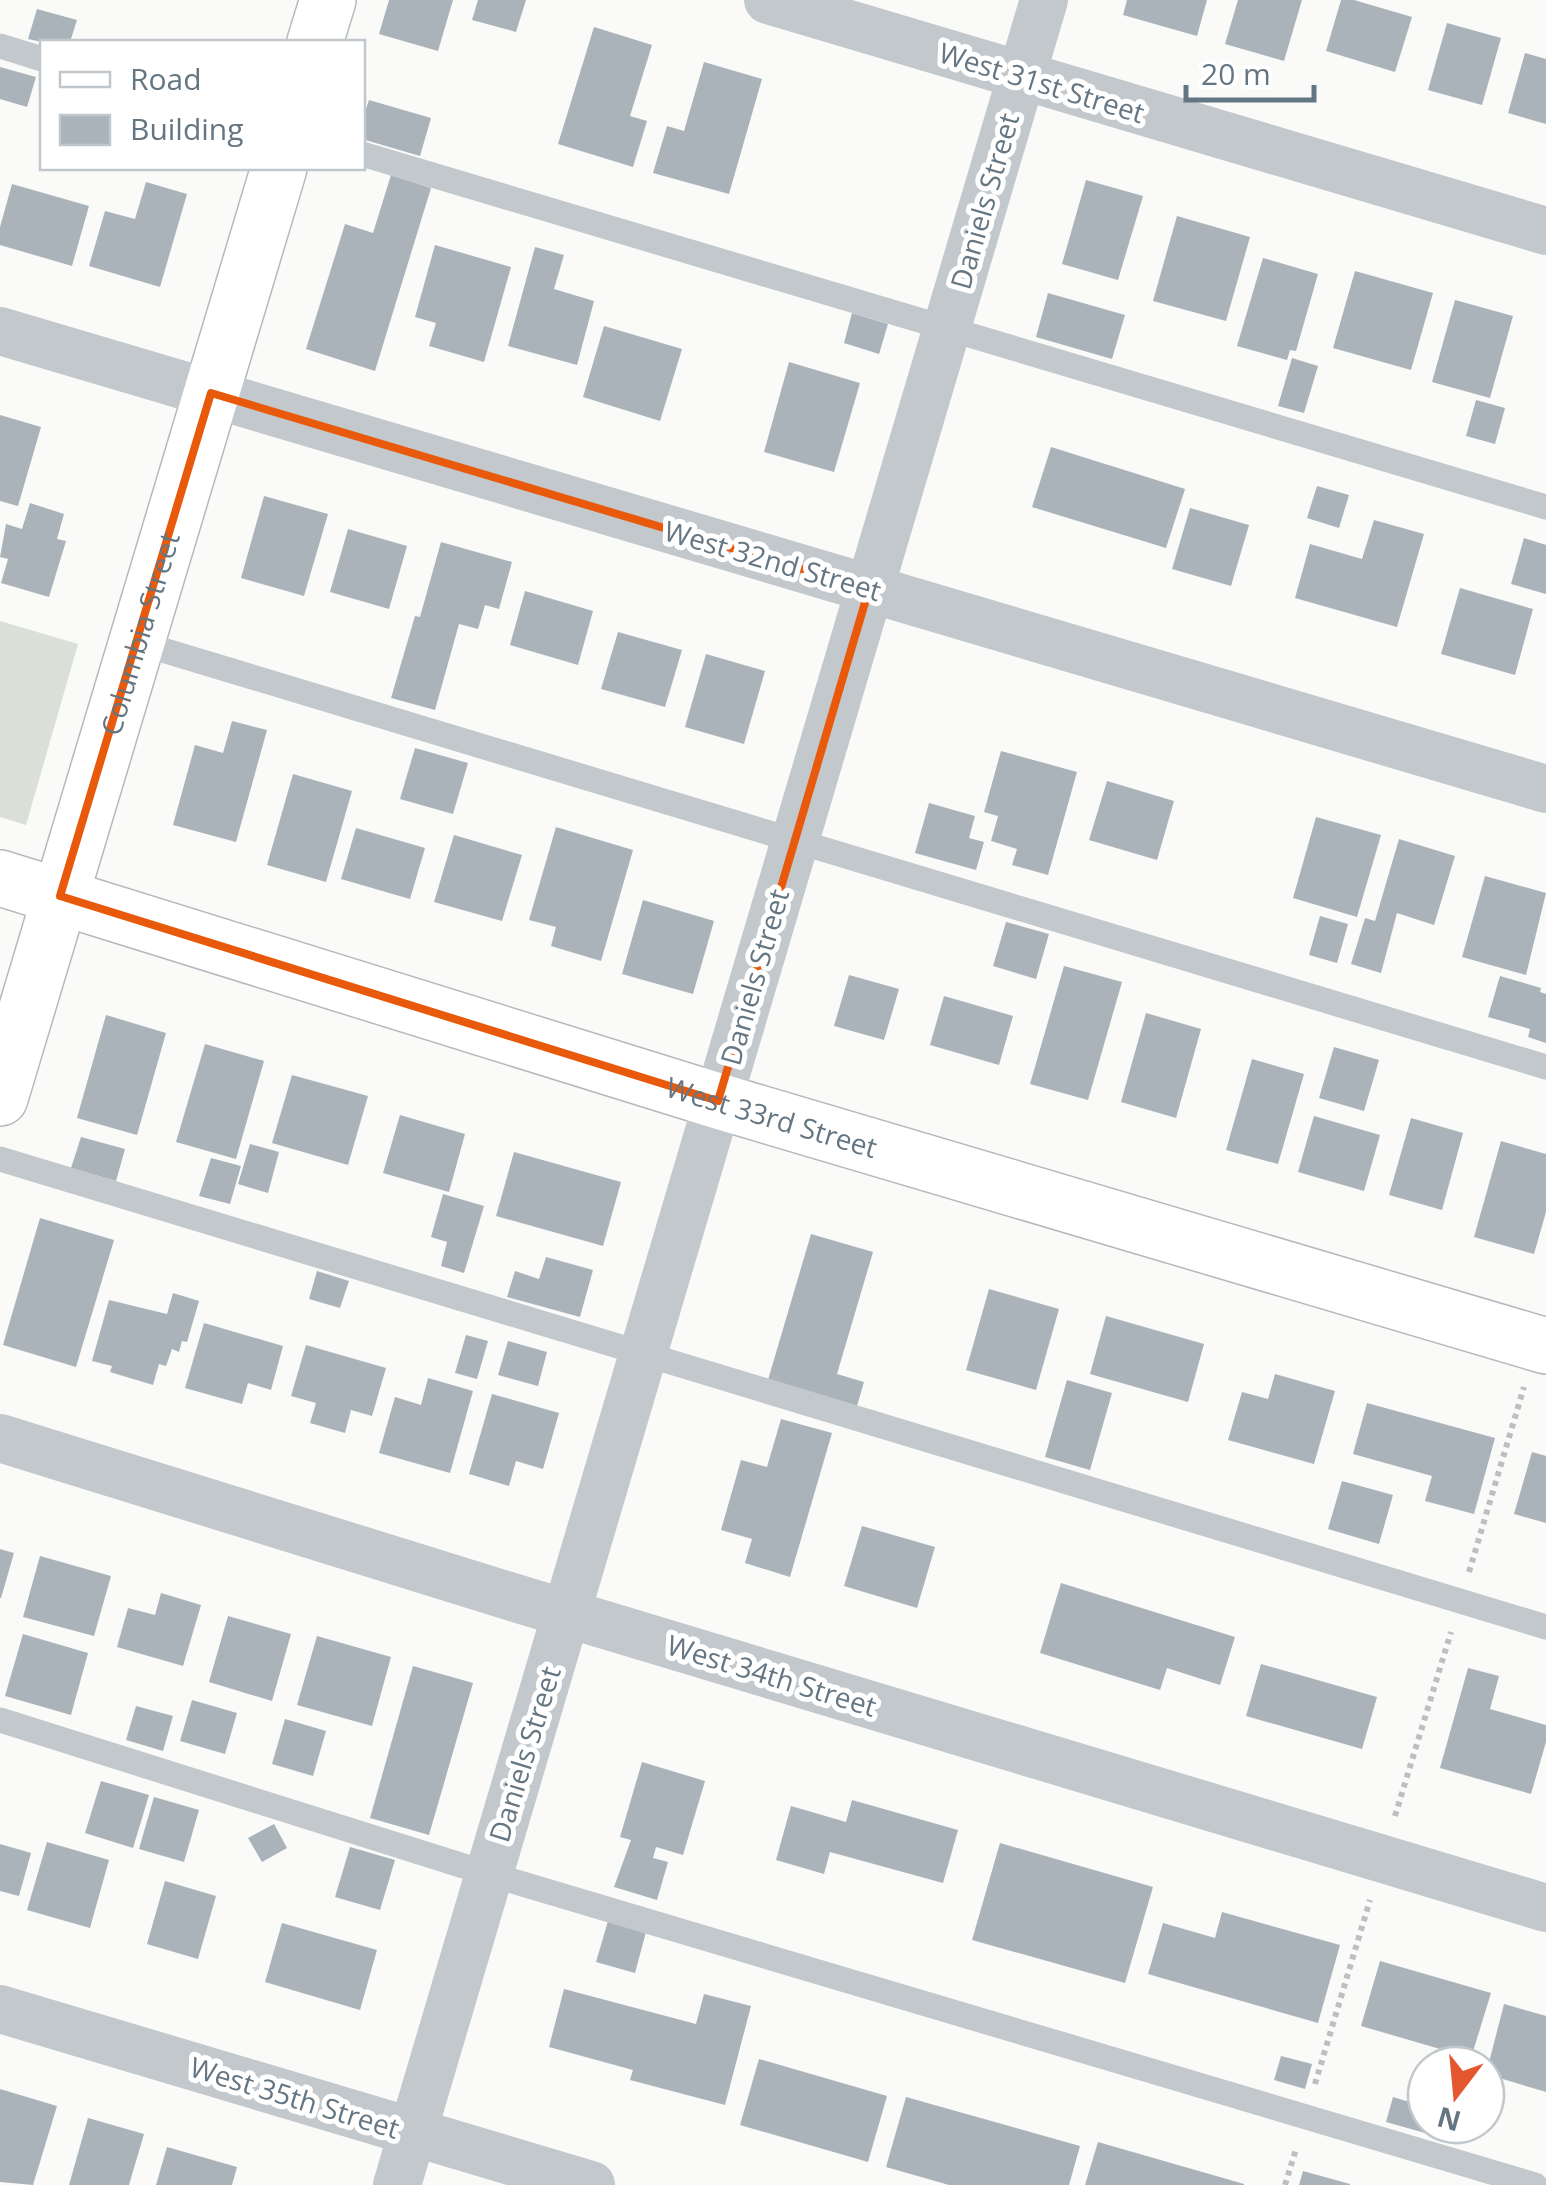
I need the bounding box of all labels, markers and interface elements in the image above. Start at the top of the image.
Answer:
street label: West 31st Street [935,33,1149,131]
legend [40,40,365,170]
scale bar [1186,40,1314,102]
text: 20 m [1201,53,1271,94]
text: Road [130,58,202,99]
text: Building [130,108,244,149]
street label: Daniels Street [941,108,1027,294]
street label: West 32nd Street [660,511,886,609]
street label: Columbia Street [91,527,188,739]
street label: Daniels Street [711,884,797,1070]
street label: West 33rd Street [662,1067,882,1166]
street label: West 34th Street [663,1625,881,1725]
street label: Daniels Street [479,1662,569,1846]
north arrow [1406,2045,1506,2145]
street label: West 35th Street [186,2047,404,2147]
text: N [1433,2099,1465,2141]

